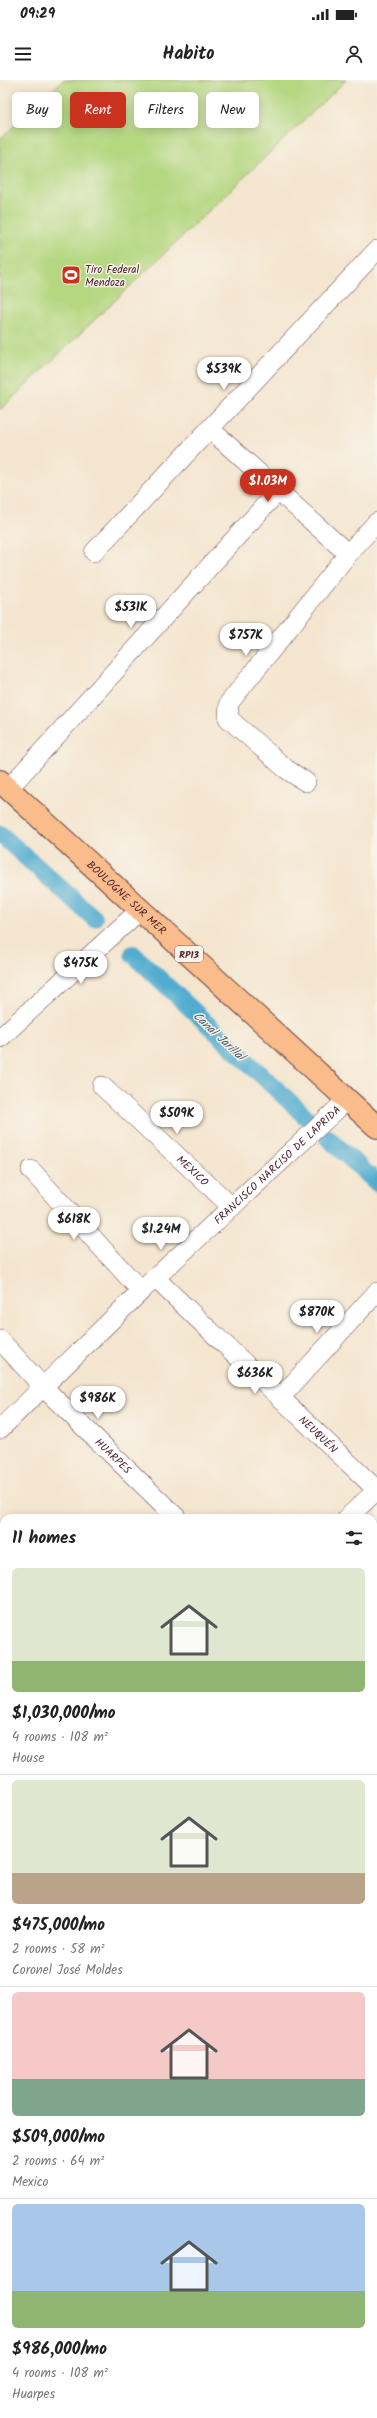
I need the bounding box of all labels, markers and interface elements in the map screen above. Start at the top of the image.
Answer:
text: 09:29 [20,2,55,26]
text: Habito [162,40,215,69]
icon: menu [12,43,34,65]
icon: person [343,43,365,65]
chip: Buy [12,92,62,128]
chip: Rent [70,92,126,128]
chip: Filters [134,92,198,128]
chip: New [206,92,259,128]
place label: Tiro Federal Mendoza [85,261,139,292]
sports icon: Tiro Federal Mendoza [60,264,82,286]
pin: $539K [196,357,252,391]
text: $539K [206,359,242,380]
pin: $1.03M [235,469,301,503]
text: $1.03M [249,471,287,492]
pin: $531K [103,595,159,629]
text: $531K [114,597,148,618]
pin: $757K [218,623,274,657]
text: $757K [229,625,263,646]
street label: BOULOGNE SUR MER [82,857,170,940]
road number: RP13 [175,946,203,962]
pin: $475K [53,951,109,985]
text: $475K [63,953,99,974]
water label: Canal Jarillal [188,1007,250,1067]
pin: $509K [149,1101,205,1135]
street label: FRANCISCO NARCISO DE LAPRIDA [210,1102,346,1229]
text: $509K [159,1103,195,1124]
street label: MEXICO [172,1151,213,1191]
pin: $618K [46,1207,102,1241]
text: $618K [57,1209,91,1230]
pin: $1.24M [128,1217,194,1251]
text: $1.24M [141,1219,181,1240]
pin: $870K [289,1300,345,1334]
text: $870K [299,1302,335,1323]
pin: $636K [227,1361,283,1395]
text: $636K [237,1363,273,1384]
pin: $986K [70,1386,126,1420]
text: $986K [80,1388,116,1409]
street label: NEUQUÉN [294,1412,342,1458]
street label: HUARPES [90,1434,135,1479]
text: 11 homes [12,1525,76,1552]
icon: filters [343,1527,365,1549]
icon: home [153,1594,225,1666]
text: $1,030,000/mo [12,1700,115,1727]
text: 4 rooms · 108 m² [12,1727,108,1748]
text: House [12,1748,44,1769]
icon: home [153,1806,225,1878]
text: $475,000/mo [12,1912,105,1939]
text: 2 rooms · 58 m² [12,1939,105,1960]
text: Coronel José Moldes [12,1960,123,1981]
icon: home [153,2018,225,2090]
text: $509,000/mo [12,2124,105,2151]
text: 2 rooms · 64 m² [12,2151,104,2172]
text: Mexico [12,2172,48,2193]
icon: home [153,2230,225,2302]
text: $986,000/mo [12,2336,107,2363]
text: 4 rooms · 108 m² [12,2363,108,2384]
text: Huarpes [12,2384,55,2405]

